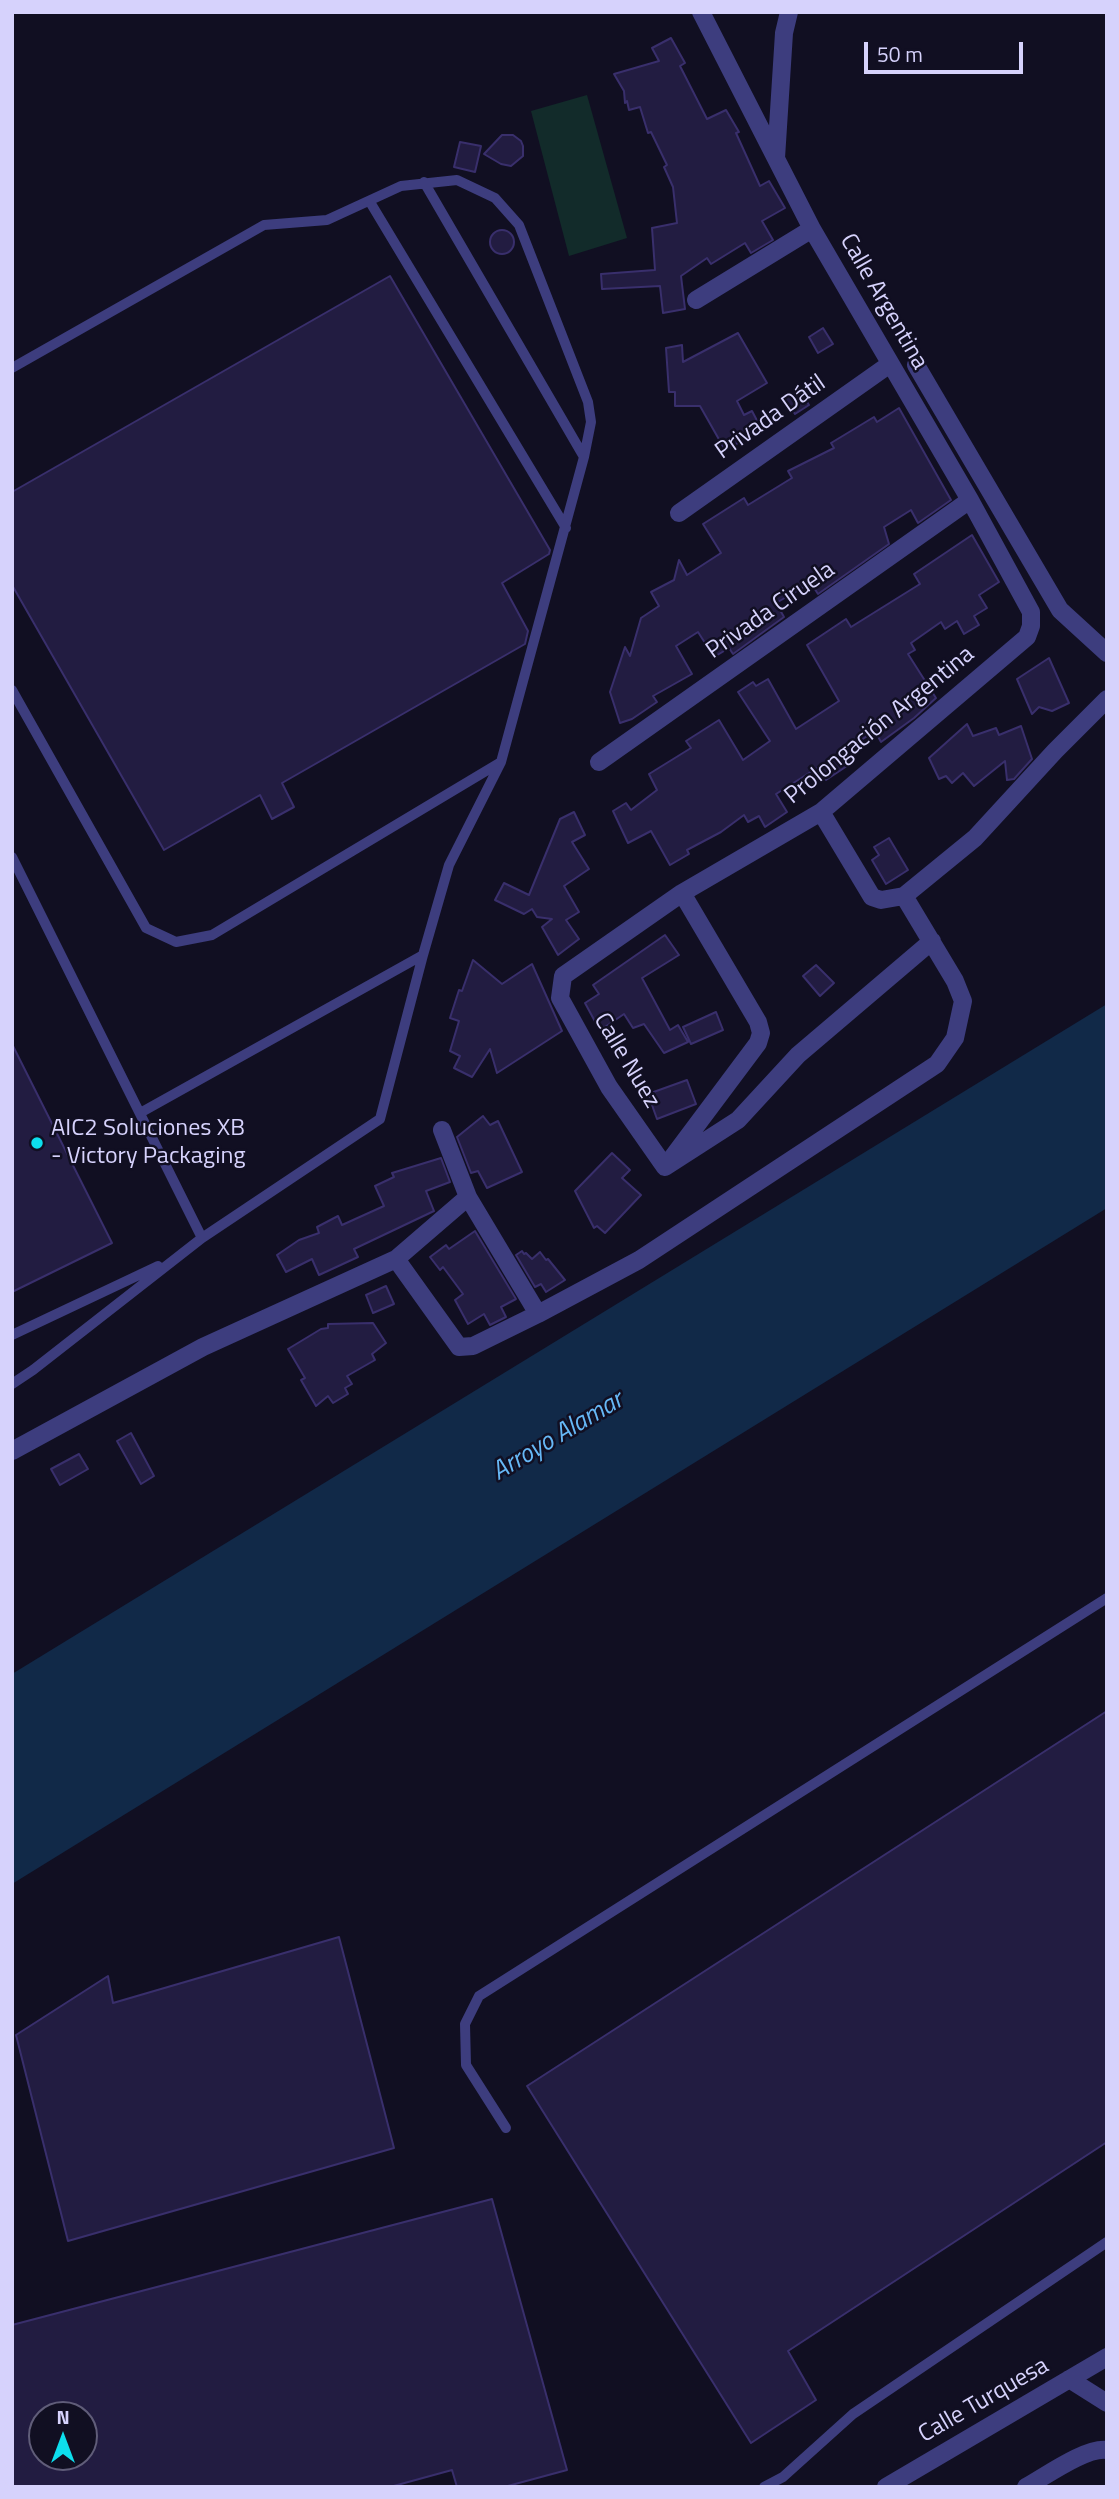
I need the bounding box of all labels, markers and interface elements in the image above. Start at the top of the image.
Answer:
scale bar [867,28,1026,72]
text: 50 m [877,38,923,70]
street label: Calle Argentina [833,229,933,375]
street label: Privada Dátil [710,370,832,466]
street label: Privada Ciruela [701,556,841,666]
street label: Prolongación Argentina [780,641,980,811]
street label: Calle Nuez [586,1008,666,1114]
place label: AIC2 Soluciones XB - Victory Packaging [51,1115,246,1171]
marker: AIC2 Soluciones XB - Victory Packaging [29,1135,45,1151]
water label: Arroyo Alamar [487,1386,629,1488]
street label: Calle Turquesa [914,2352,1054,2450]
north arrow [28,2401,98,2471]
text: N [56,2402,70,2431]

